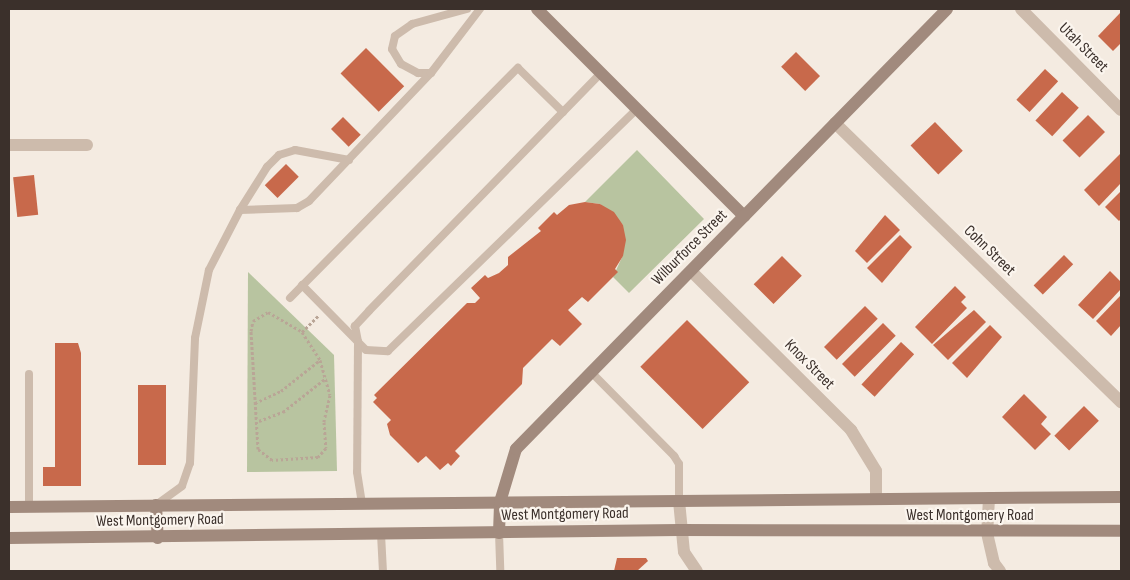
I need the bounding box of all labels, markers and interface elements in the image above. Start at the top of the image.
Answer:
street label: Utah Street [1054,19,1112,77]
street label: Wilburforce Street [648,206,732,290]
street label: Cohn Street [959,222,1019,280]
street label: Knox Street [780,336,838,394]
street label: West Montgomery Road [501,504,629,526]
street label: West Montgomery Road [906,506,1034,526]
street label: West Montgomery Road [96,510,224,532]

